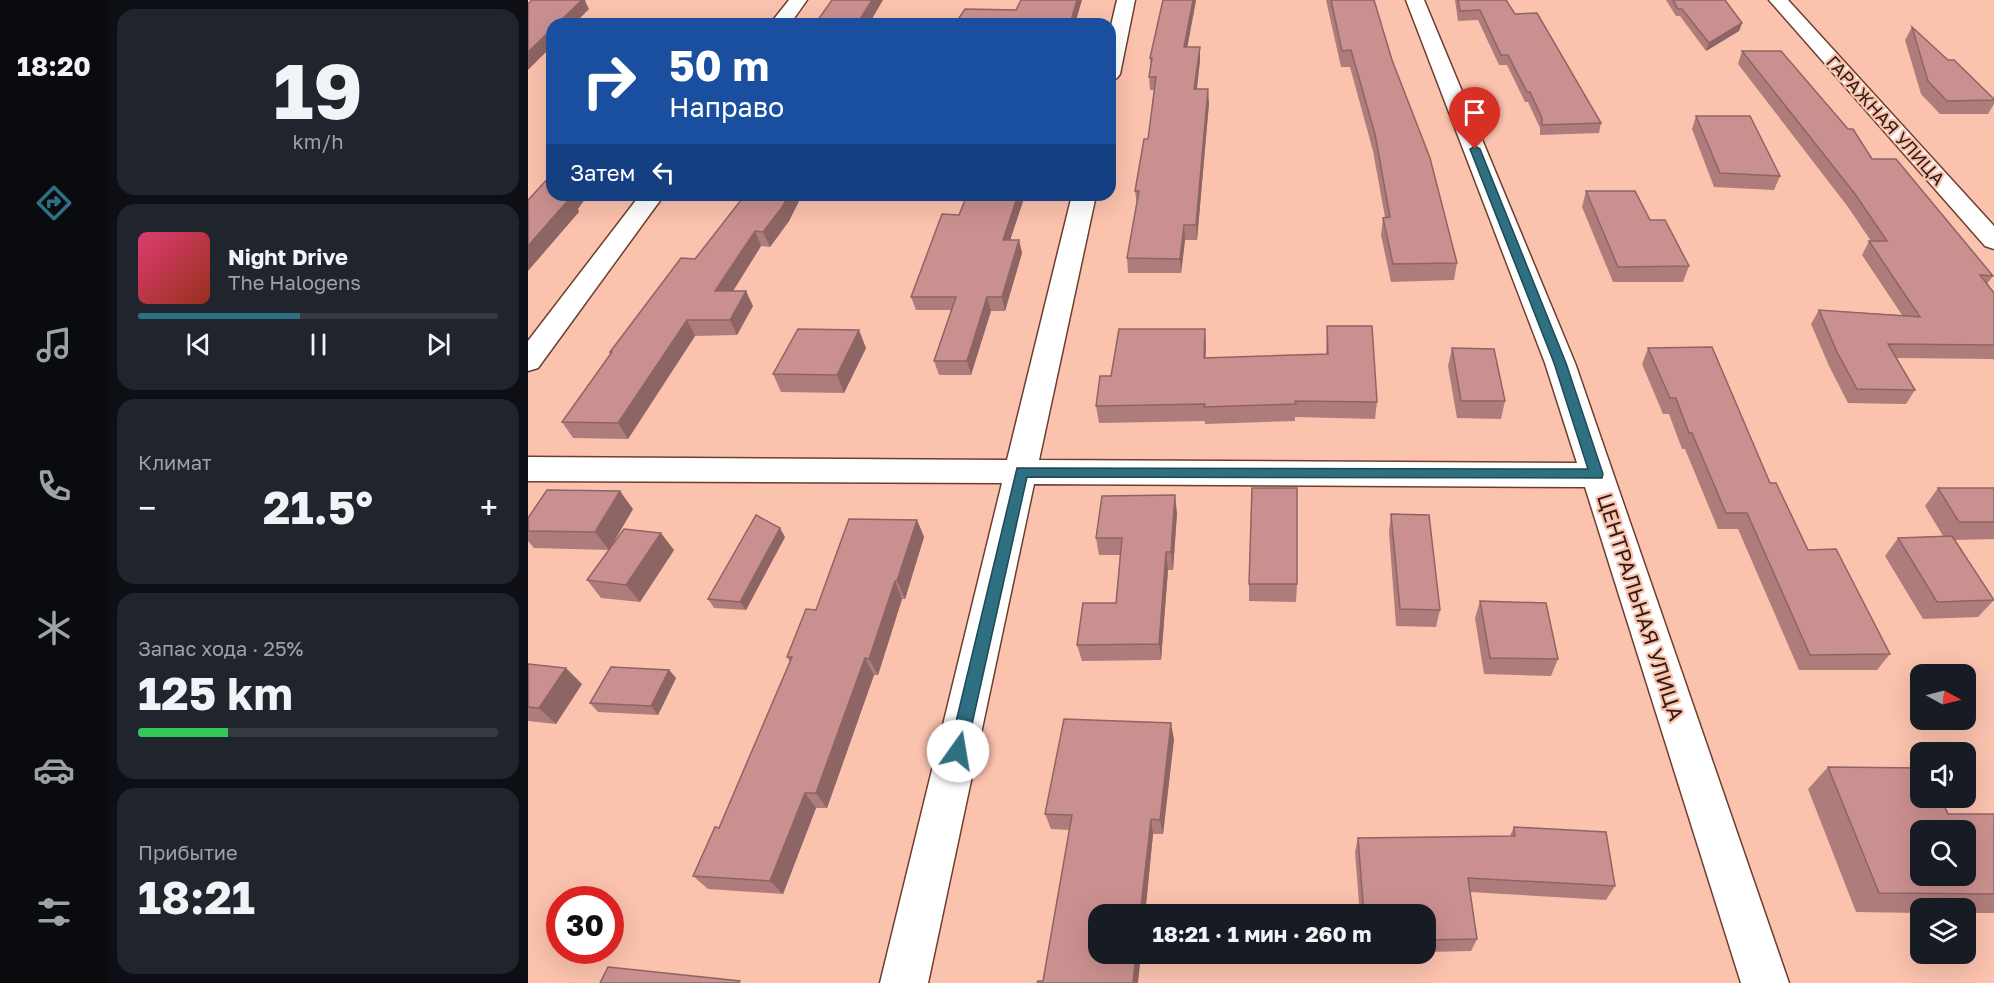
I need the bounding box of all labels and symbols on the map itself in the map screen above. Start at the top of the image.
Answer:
street label: ГАРАЖНАЯ УЛИЦА [1822,51,1950,189]
pin [1449,87,1500,149]
street label: ЦЕНТРАЛЬНАЯ УЛИЦА [1592,490,1690,724]
north arrow [1910,664,1976,730]
position arrow [926,719,990,783]
speed limit sign: 30 [546,886,624,964]

